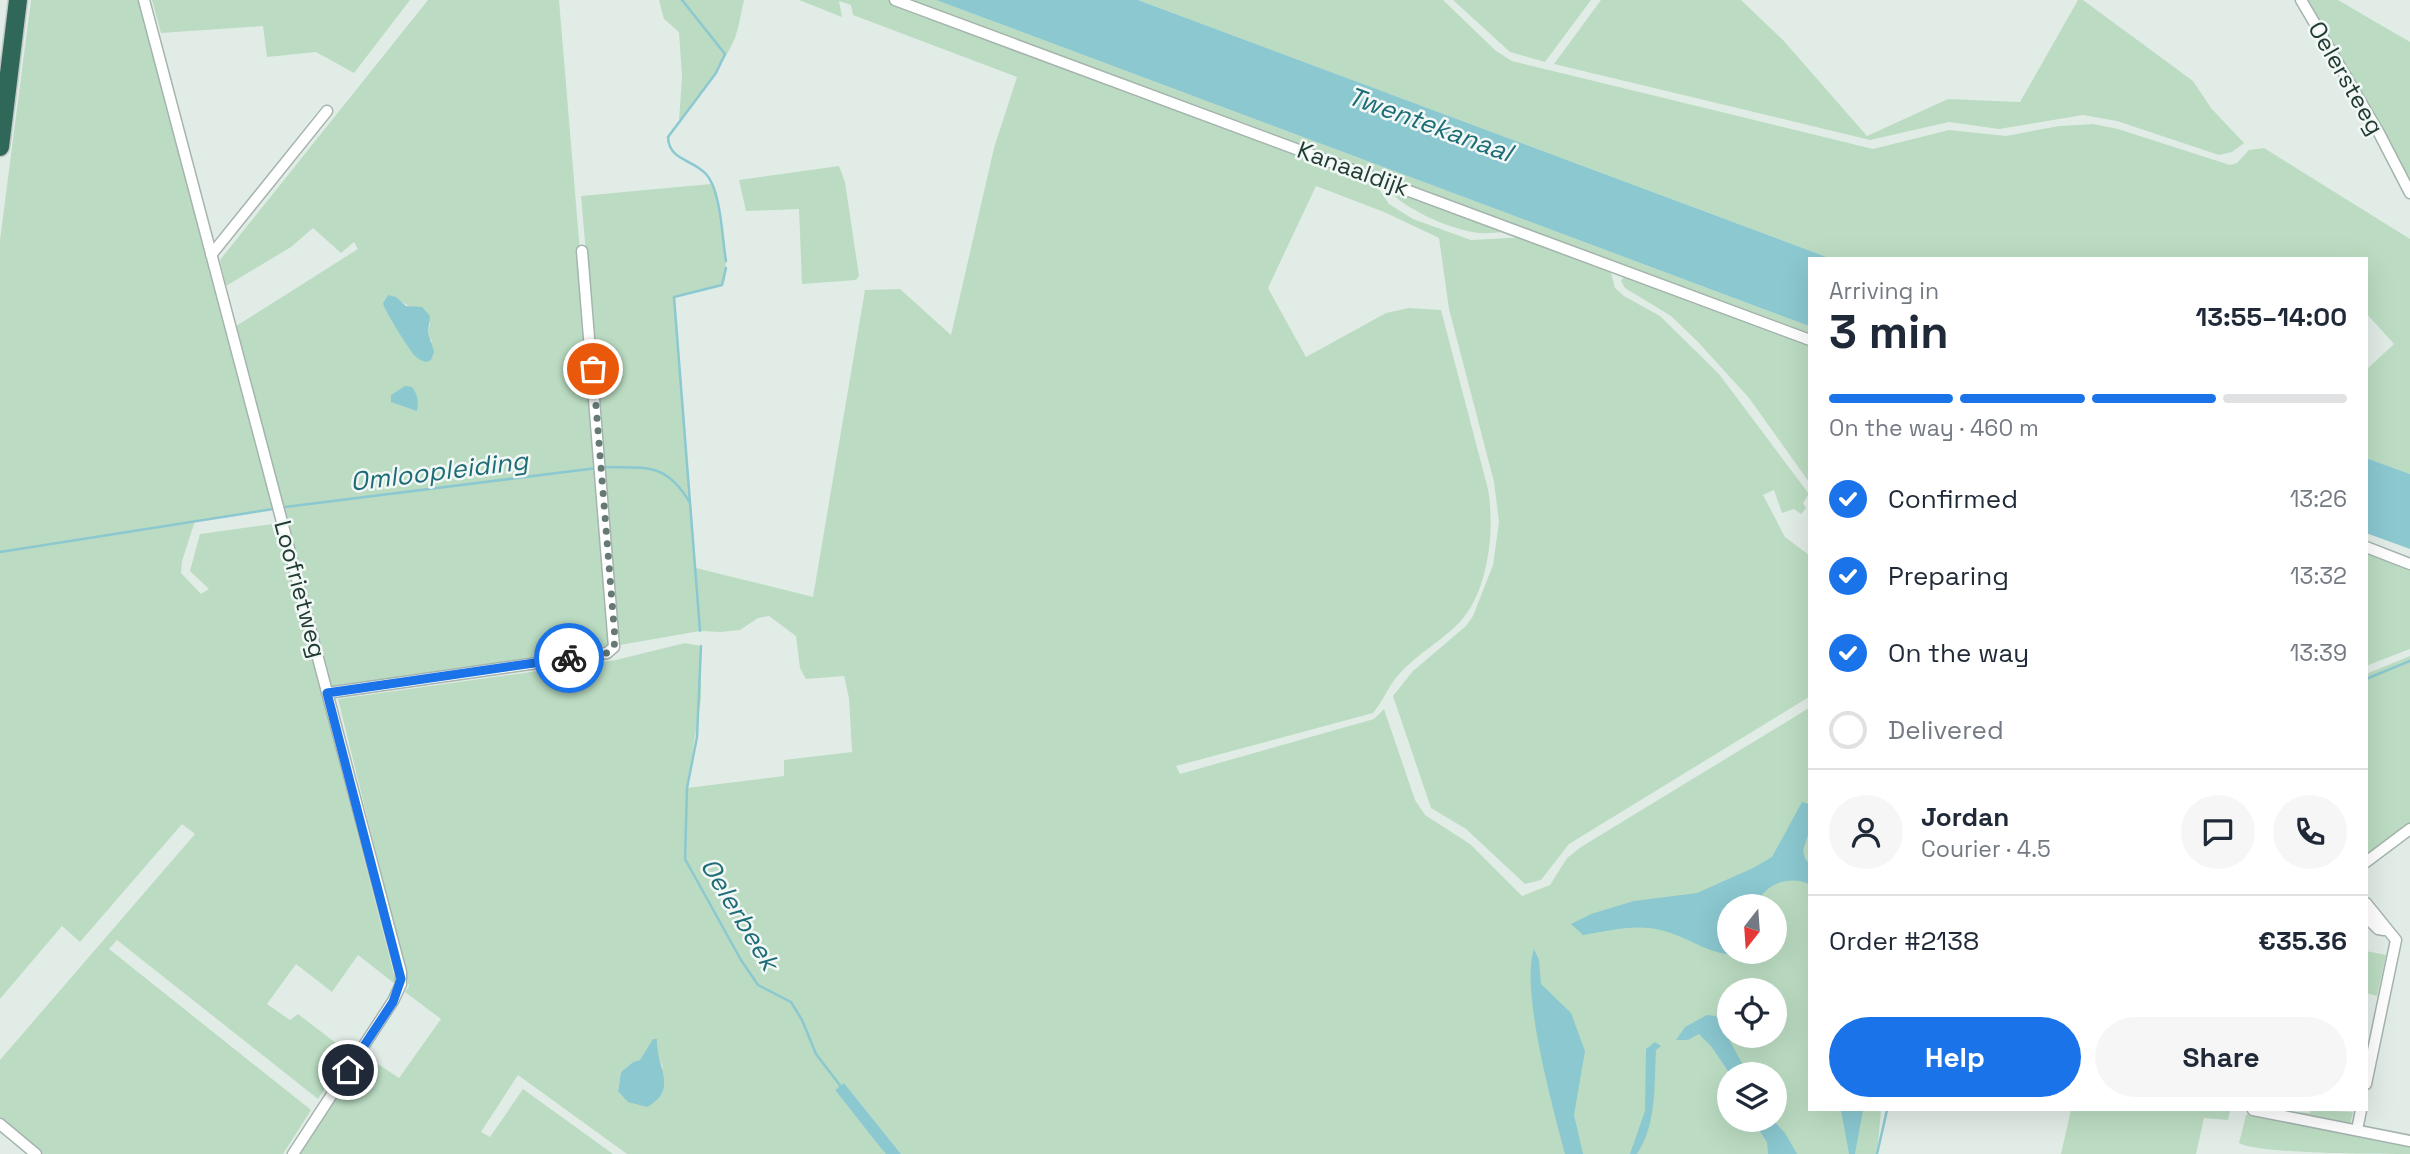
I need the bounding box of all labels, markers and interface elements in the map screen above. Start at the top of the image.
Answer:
street label: Oelersteeg [2302,15,2391,140]
water label: Twentekanaal [1343,79,1519,170]
street label: Kanaaldijk [1293,134,1413,203]
text: Arriving in [1829,276,1939,306]
text: 13:55–14:00 [2196,300,2347,334]
text: 3 min [1829,303,1949,361]
pin [563,339,623,399]
icon: bag [574,350,612,388]
text: On the way · 460 m [1829,413,2039,443]
water label: Omloopleiding [348,443,531,499]
icon: check [1829,480,1867,518]
text: Confirmed [1888,482,2018,516]
text: 13:26 [2290,484,2347,514]
street label: Loofrietweg [267,517,334,661]
icon: check [1829,557,1867,595]
text: Preparing [1888,559,2009,593]
text: 13:32 [2290,561,2347,591]
courier [534,623,604,693]
icon: check [1829,634,1867,672]
text: On the way [1888,636,2029,670]
text: 13:39 [2290,638,2347,668]
icon: bike [550,639,588,677]
text: Delivered [1888,713,2004,747]
button: person [1829,795,1903,869]
button: chat [2181,795,2255,869]
button: phone [2273,795,2347,869]
text: Jordan [1921,800,2009,834]
text: Courier · 4.5 [1921,834,2051,864]
water label: Oelerbeek [693,851,789,979]
north arrow [1717,894,1787,964]
map controls [1717,894,1787,1132]
text: Order #2138 [1829,924,1979,958]
text: €35.36 [2258,924,2347,958]
button: locate [1717,978,1787,1048]
button: Help [1829,1017,2081,1097]
button: Share [2095,1017,2347,1097]
pin [318,1040,378,1100]
icon: home [329,1051,367,1089]
button: layers [1717,1062,1787,1132]

